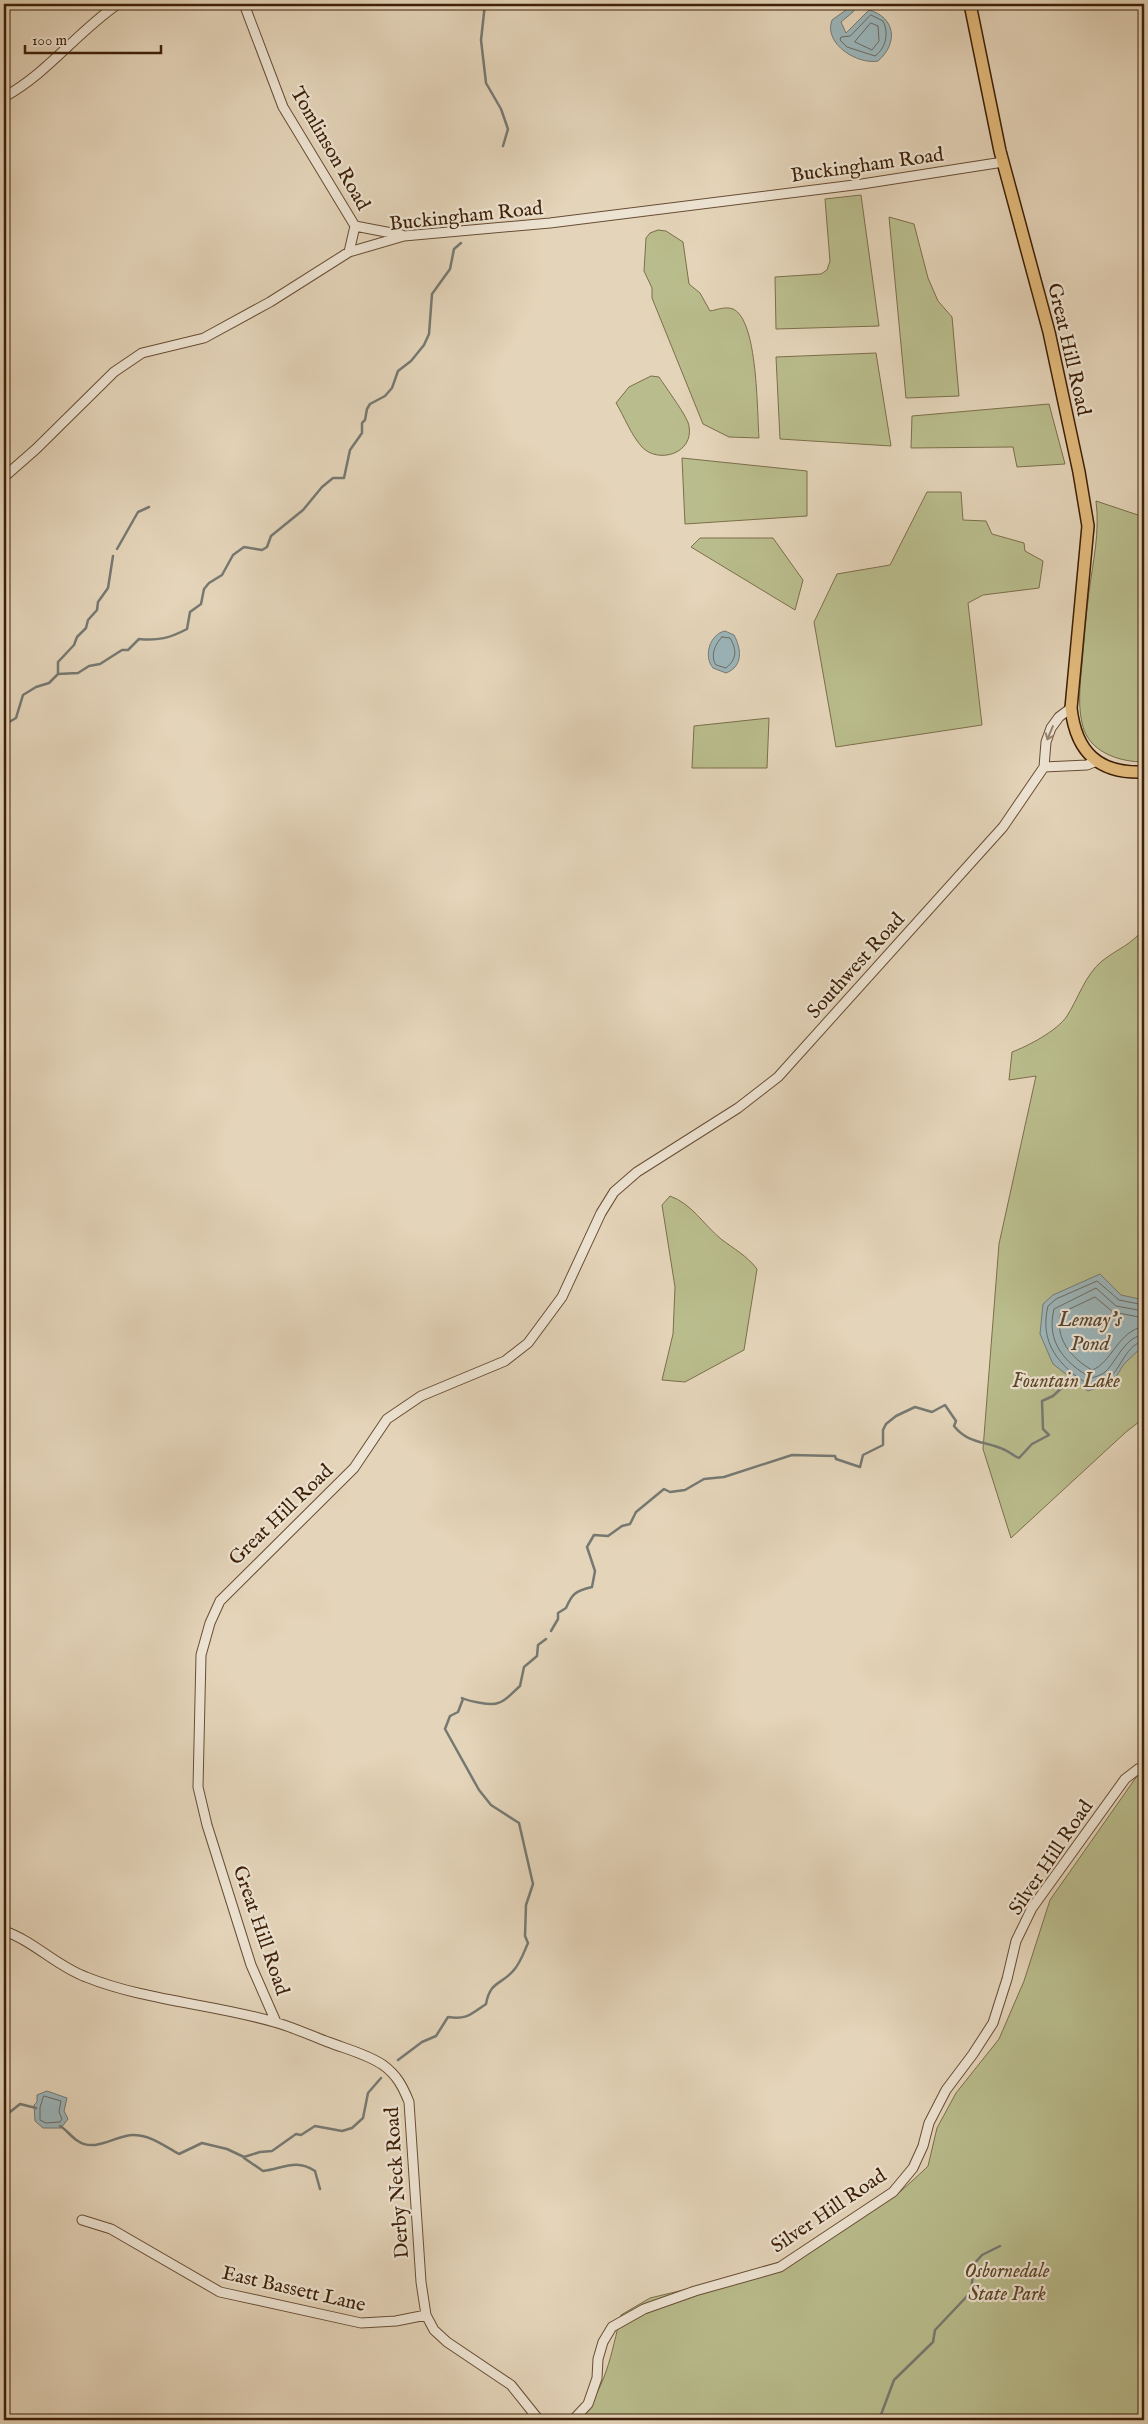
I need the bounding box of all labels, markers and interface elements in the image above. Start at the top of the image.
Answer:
scale bar [25,22,161,54]
text: 100 m [32,31,68,50]
street label: Tomlinson Road [284,83,375,215]
street label: Buckingham Road [789,142,946,189]
street label: Buckingham Road [388,196,544,237]
street label: Great Hill Road [1041,281,1096,418]
one-way arrow [1045,725,1055,740]
street label: Southwest Road [802,908,911,1024]
water label: Lemay's Pond [1057,1307,1123,1358]
park label: Fountain Lake [1012,1369,1120,1394]
street label: Great Hill Road [224,1459,339,1571]
street label: Silver Hill Road [1004,1795,1099,1920]
street label: Great Hill Road [227,1862,295,1999]
street label: Derby Neck Road [380,2106,415,2260]
street label: Silver Hill Road [766,2163,891,2259]
park label: Osbornedale State Park [964,2259,1050,2307]
street label: East Bassett Lane [219,2261,368,2318]

